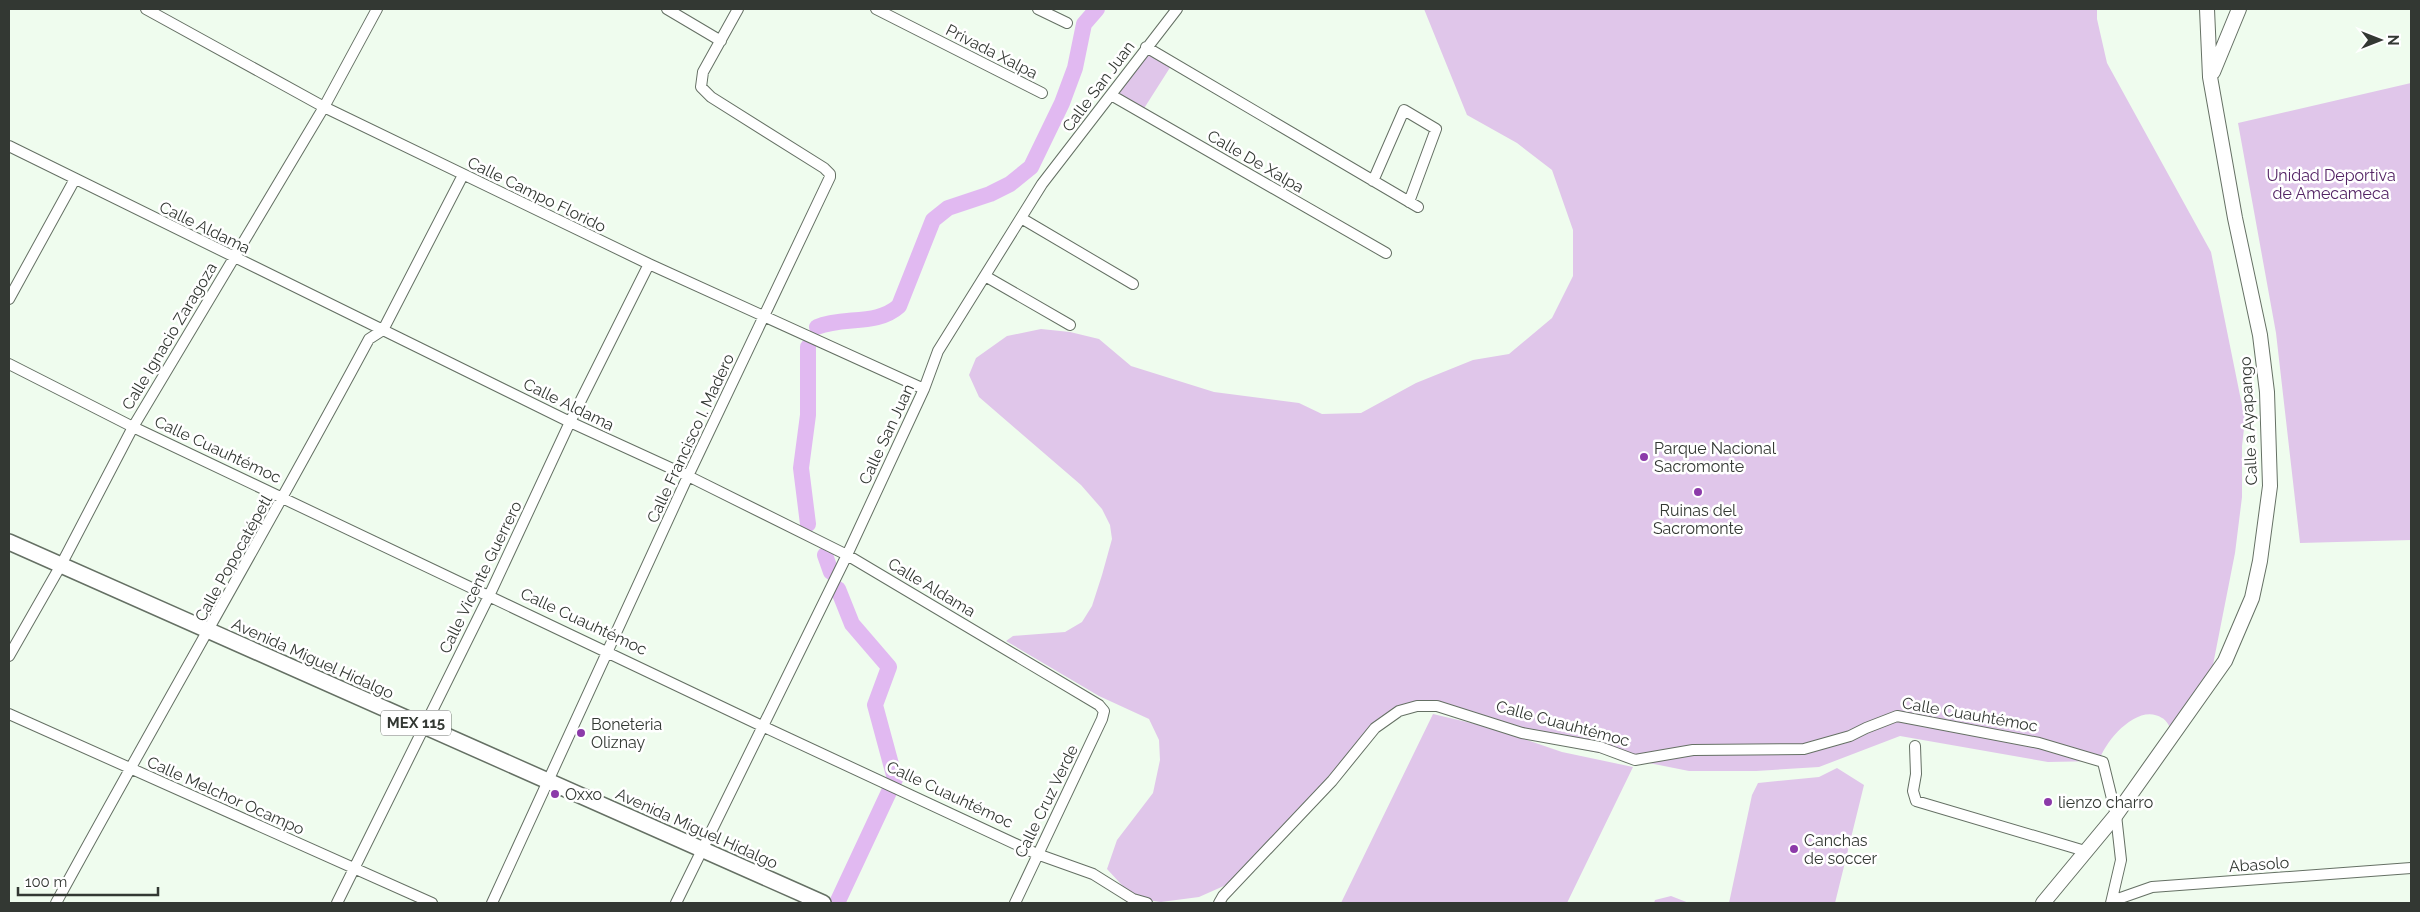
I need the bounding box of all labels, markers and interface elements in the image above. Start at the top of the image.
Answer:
north arrow [2355,15,2405,65]
street label: Privada Xalpa [943,20,1041,83]
text: N [2385,35,2401,45]
street label: Calle San Juan [1058,37,1139,135]
street label: Calle De Xalpa [1204,126,1307,197]
street label: Calle Campo Florido [464,153,609,236]
park label: Unidad Deportiva de Amecameca [2266,166,2396,203]
street label: Calle Aldama [156,197,253,258]
street label: Calle Ignacio Zaragoza [118,259,221,413]
street label: Calle Francisco I. Madero [643,351,738,526]
street label: Calle a Ayapango [2236,356,2261,486]
street label: Calle Aldama [520,374,617,435]
street label: Calle San Juan [855,381,918,487]
street label: Calle Cuauhtémoc [151,412,284,487]
place label: Parque Nacional Sacromonte [1654,439,1777,476]
marker: Parque Nacional Sacromonte [1638,451,1650,463]
marker: Ruinas del Sacromonte [1692,486,1704,498]
street label: Calle Popocatépetl [191,491,276,625]
street label: Calle Vicente Guerrero [435,498,526,657]
place label: Ruinas del Sacromonte [1653,501,1743,538]
street label: Calle Aldama [885,554,979,621]
street label: Calle Cuauhtémoc [517,584,650,659]
street label: Avenida Miguel Hidalgo [229,614,397,703]
street label: Calle Cuauhtémoc [1901,693,2039,736]
street label: Calle Cuauhtémoc [1494,697,1632,751]
road number: MEX 115 [381,710,451,736]
place label: Boneteria Oliznay [591,715,662,752]
marker: Boneteria Oliznay [575,727,587,739]
street label: Calle Cruz Verde [1011,742,1082,861]
street label: Calle Melchor Ocampo [144,752,307,839]
street label: Calle Cuauhtémoc [883,757,1016,832]
street label: Avenida Miguel Hidalgo [613,784,781,873]
place label: Oxxo [565,785,602,804]
marker: Oxxo [549,788,561,800]
place label: lienzo charro [2058,793,2153,812]
marker: lienzo charro [2042,796,2054,808]
place label: Canchas de soccer [1804,831,1877,868]
marker: Canchas de soccer [1788,843,1800,855]
street label: Abasolo [2228,853,2290,876]
scale bar [18,864,158,896]
text: 100 m [25,873,67,891]

